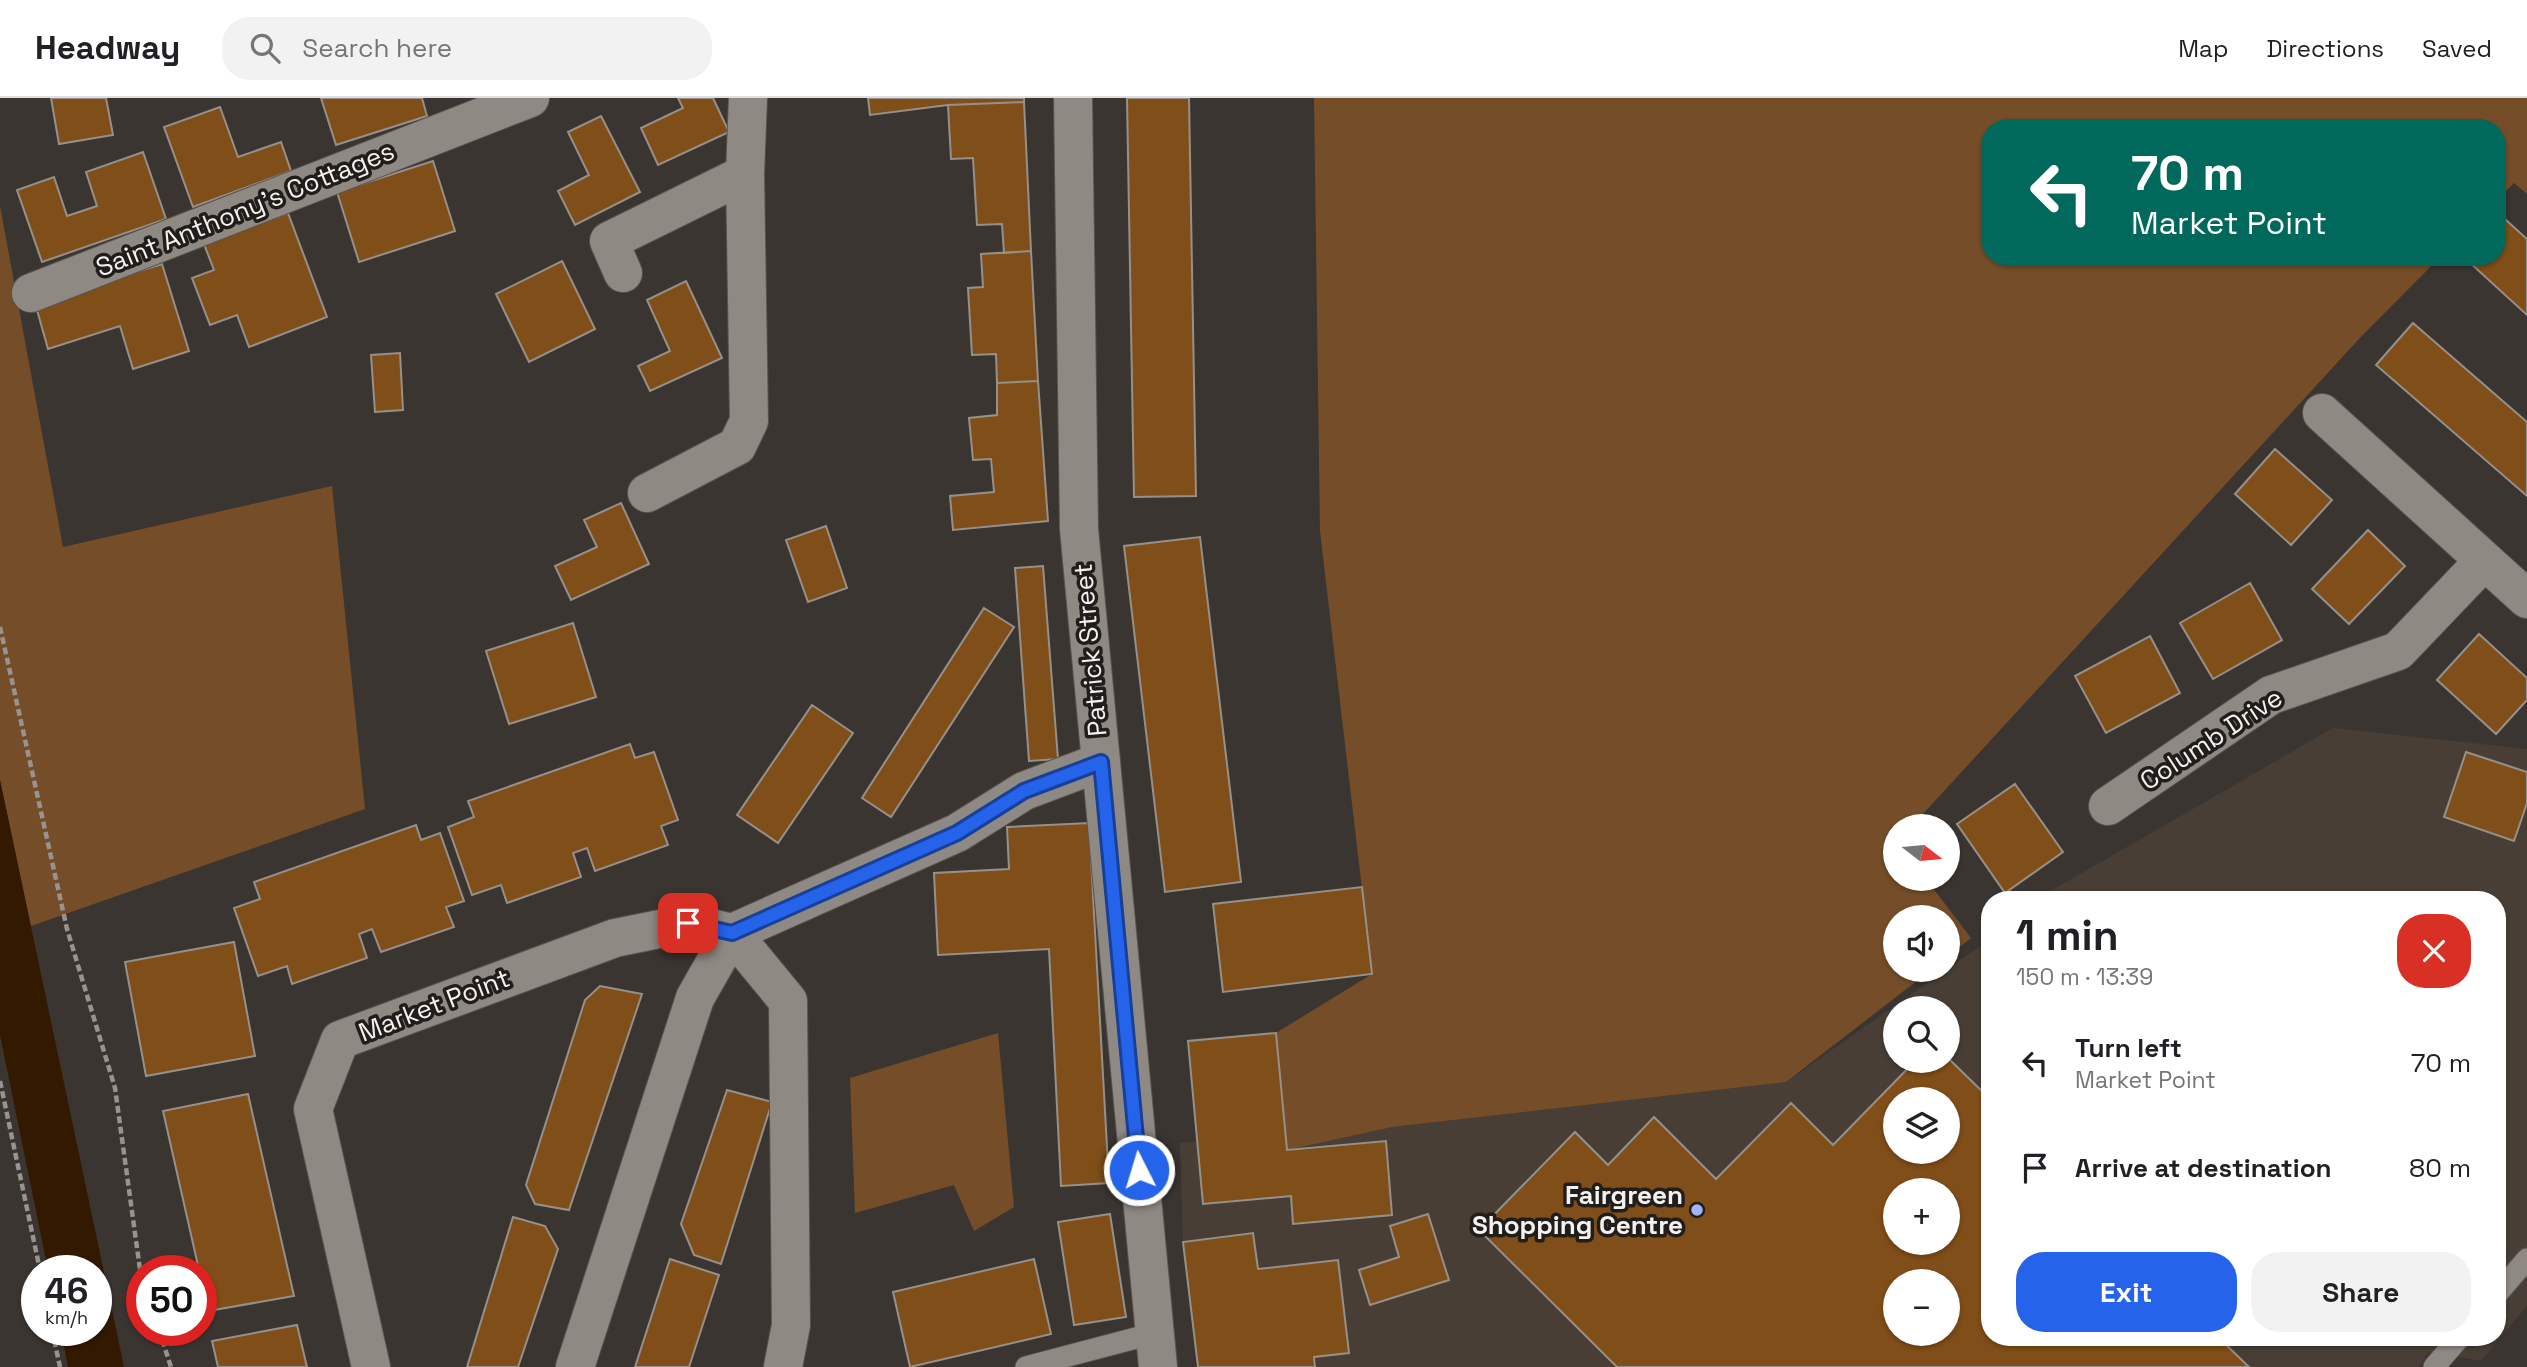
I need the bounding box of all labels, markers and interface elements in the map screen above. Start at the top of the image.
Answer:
search box [222,17,712,80]
text: Headway [35,27,180,69]
icon: search [246,29,284,67]
text: Search here [302,31,452,65]
text: Map [2178,33,2228,64]
text: Directions [2266,33,2384,64]
text: Saved [2422,33,2492,64]
street label: Saint Anthony's Cottages [91,133,399,285]
text: 70 m [2131,142,2244,204]
icon: left [2016,147,2107,238]
text: Market Point [2131,203,2327,243]
street label: Patrick Street [1066,562,1114,738]
street label: Columb Drive [2133,680,2289,798]
north arrow [1883,814,1960,891]
map controls [1883,814,1960,1346]
pin [658,893,718,953]
icon: arrive [669,904,707,942]
button: sound [1883,905,1960,982]
text: 1 min [2016,909,2119,962]
button: close [2397,914,2471,988]
street label: Market Point [354,961,514,1049]
text: 150 m · 13:39 [2016,962,2153,992]
button: search [1883,996,1960,1073]
text: Turn left [2075,1031,2182,1065]
icon: left [2016,1044,2054,1082]
text: 70 m [2411,1046,2471,1080]
text: Market Point [2075,1065,2216,1095]
button: layers [1883,1087,1960,1164]
position arrow [1102,1133,1176,1207]
icon: arrive [2016,1149,2054,1187]
text: Arrive at destination [2075,1151,2332,1185]
text: 80 m [2409,1151,2471,1185]
place label: Fairgreen Shopping Centre [1472,1178,1683,1242]
button: + [1883,1178,1960,1255]
marker: Fairgreen Shopping Centre [1689,1202,1705,1218]
button: Exit [2016,1252,2237,1332]
button: Share [2251,1252,2471,1332]
speed limit sign: 50 [126,1255,217,1346]
text: 46 [45,1269,88,1313]
button: − [1883,1269,1960,1346]
text: km/h [45,1306,88,1329]

